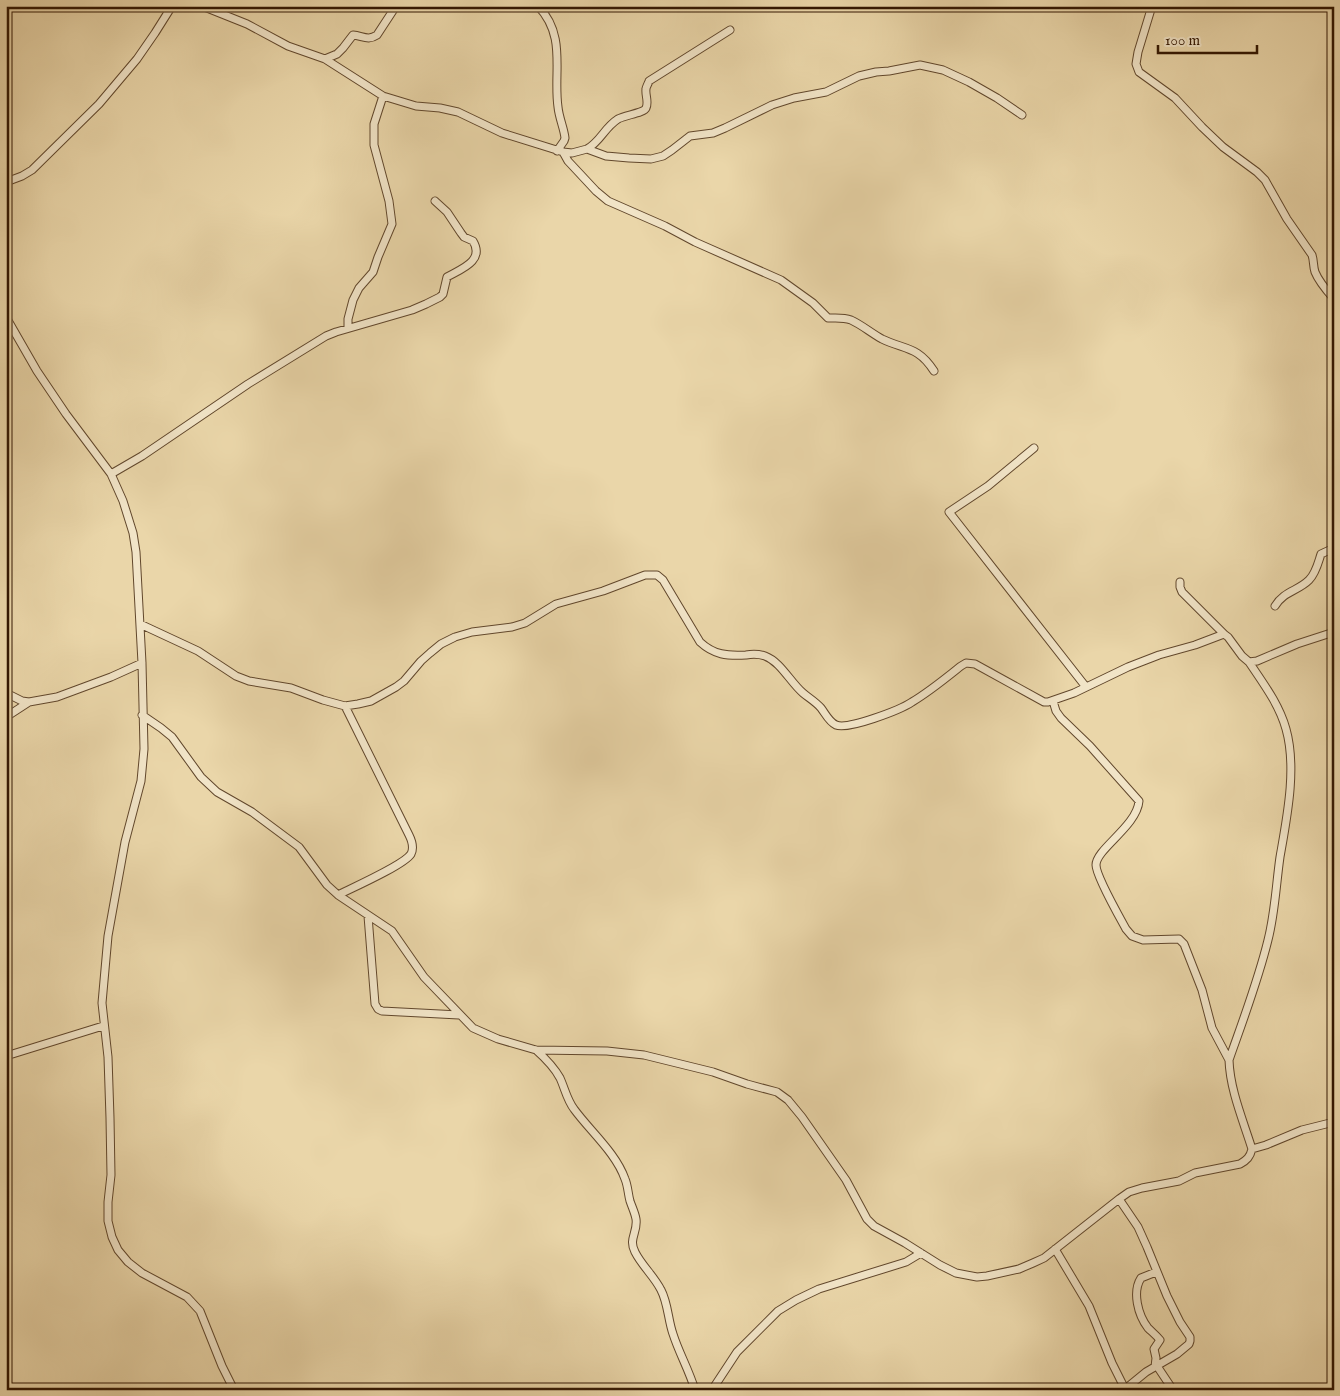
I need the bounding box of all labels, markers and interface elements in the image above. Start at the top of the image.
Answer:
scale bar [1158,22,1256,54]
text: 100 m [1165,31,1201,50]

